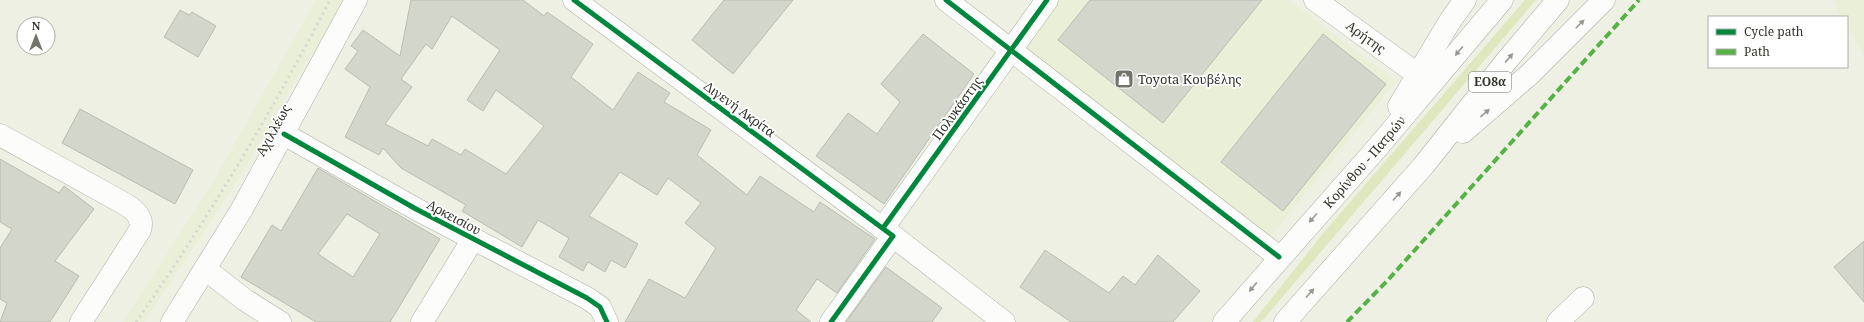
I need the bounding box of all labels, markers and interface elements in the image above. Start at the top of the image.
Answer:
north arrow [16,16,56,56]
legend [1708,16,1848,68]
street label: Αρήτης [1343,17,1389,57]
text: N [32,18,41,33]
one-way arrow [1575,19,1585,29]
text: Cycle path [1744,23,1804,40]
text: Path [1744,43,1770,60]
one-way arrow [1454,46,1463,56]
one-way arrow [1505,53,1513,64]
shop icon: Toyota Κουβέλης [1113,68,1135,90]
place label: Toyota Κουβέλης [1138,70,1242,88]
street label: Πολυκάστης [928,72,986,144]
road number: ΕΟ8α [1469,72,1511,92]
street label: Διγενή Ακρίτα [701,77,780,141]
street label: Αχιλλέως [251,101,295,159]
one-way arrow [1480,108,1491,117]
street label: Κορίνθου - Πατρών [1319,112,1410,212]
one-way arrow [1392,191,1402,201]
street label: Αρκεισίου [424,195,484,239]
one-way arrow [1309,213,1318,224]
one-way arrow [1249,282,1258,292]
one-way arrow [1306,288,1315,298]

